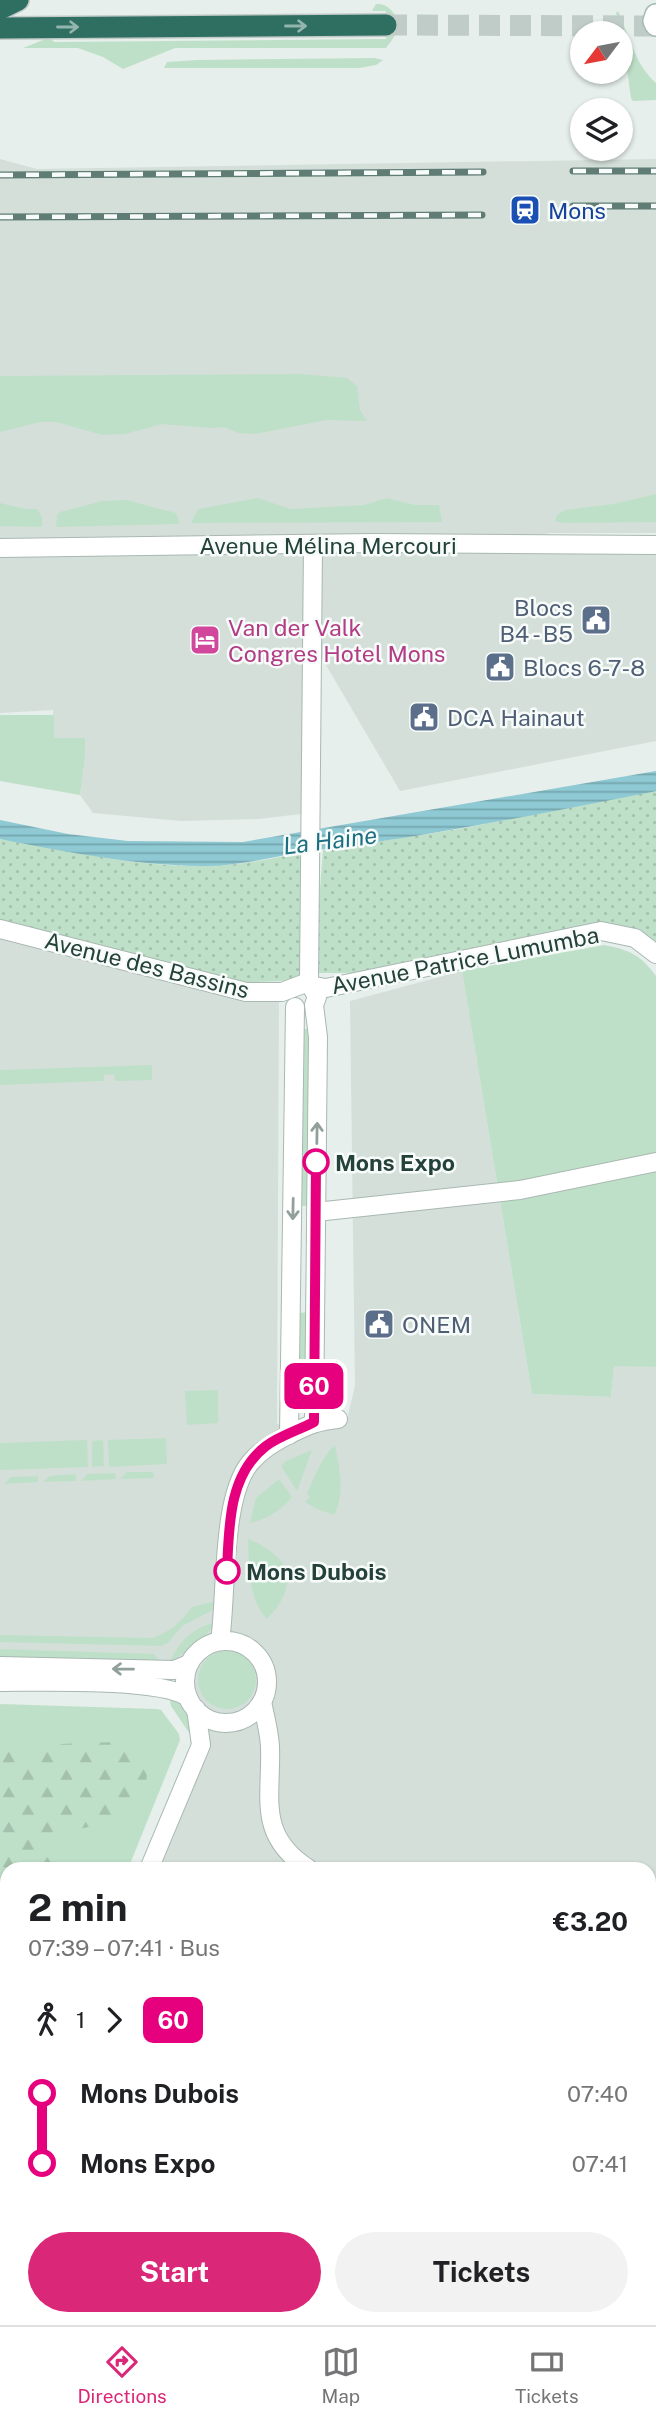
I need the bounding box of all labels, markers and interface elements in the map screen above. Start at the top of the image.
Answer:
one-way arrow [284,19,307,33]
one-way arrow [56,20,79,34]
north arrow [570,21,634,84]
map controls [570,21,633,161]
button: layers [570,98,633,161]
station icon: Mons [508,193,542,227]
place label: Mons [548,197,606,224]
street label: Avenue Mélina Mercouri [199,532,457,559]
place label: Blocs B4 - B5 [499,594,573,647]
public building icon: Blocs B4 - B5 [579,603,613,637]
place label: Van der Valk Congres Hotel Mons [228,614,445,667]
hotel icon: Van der Valk Congres Hotel Mons [188,623,222,657]
public building icon: Blocs 6-7-8 [483,650,517,684]
place label: Blocs 6-7-8 [523,654,645,681]
public building icon: DCA Hainaut [407,700,441,734]
place label: DCA Hainaut [447,704,585,731]
water label: La Haine [281,820,379,860]
street label: Avenue Patrice Lumumba [329,921,601,999]
street label: Avenue des Bassins [42,927,252,1003]
one-way arrow [310,1122,324,1145]
marker: Mons Expo [303,1149,329,1175]
place label: Mons Expo [335,1149,455,1176]
one-way arrow [286,1197,300,1220]
public building icon: ONEM [362,1307,396,1341]
place label: ONEM [402,1311,471,1338]
line badge: 60 [282,1363,346,1409]
text: 60 [298,1372,330,1400]
marker: Mons Dubois [214,1558,240,1584]
place label: Mons Dubois [246,1558,387,1585]
one-way arrow [111,1662,134,1676]
text: 2 min [28,1885,128,1930]
text: €3.20 [553,1906,628,1937]
text: 07:39 – 07:41 · Bus [28,1934,220,1961]
icon: walk [28,2001,66,2039]
icon: forward [95,2001,133,2039]
text: 1 [76,2006,85,2033]
text: 60 [157,2006,189,2034]
text: Mons Dubois [80,2078,239,2109]
text: 07:40 [567,2080,628,2107]
text: Mons Expo [80,2148,216,2179]
text: 07:41 [572,2150,628,2177]
button: Start [28,2232,321,2312]
button: Tickets [335,2232,628,2312]
tab: Directions [77,2343,167,2407]
tab: Map [321,2343,360,2407]
tab: Tickets [515,2343,579,2407]

